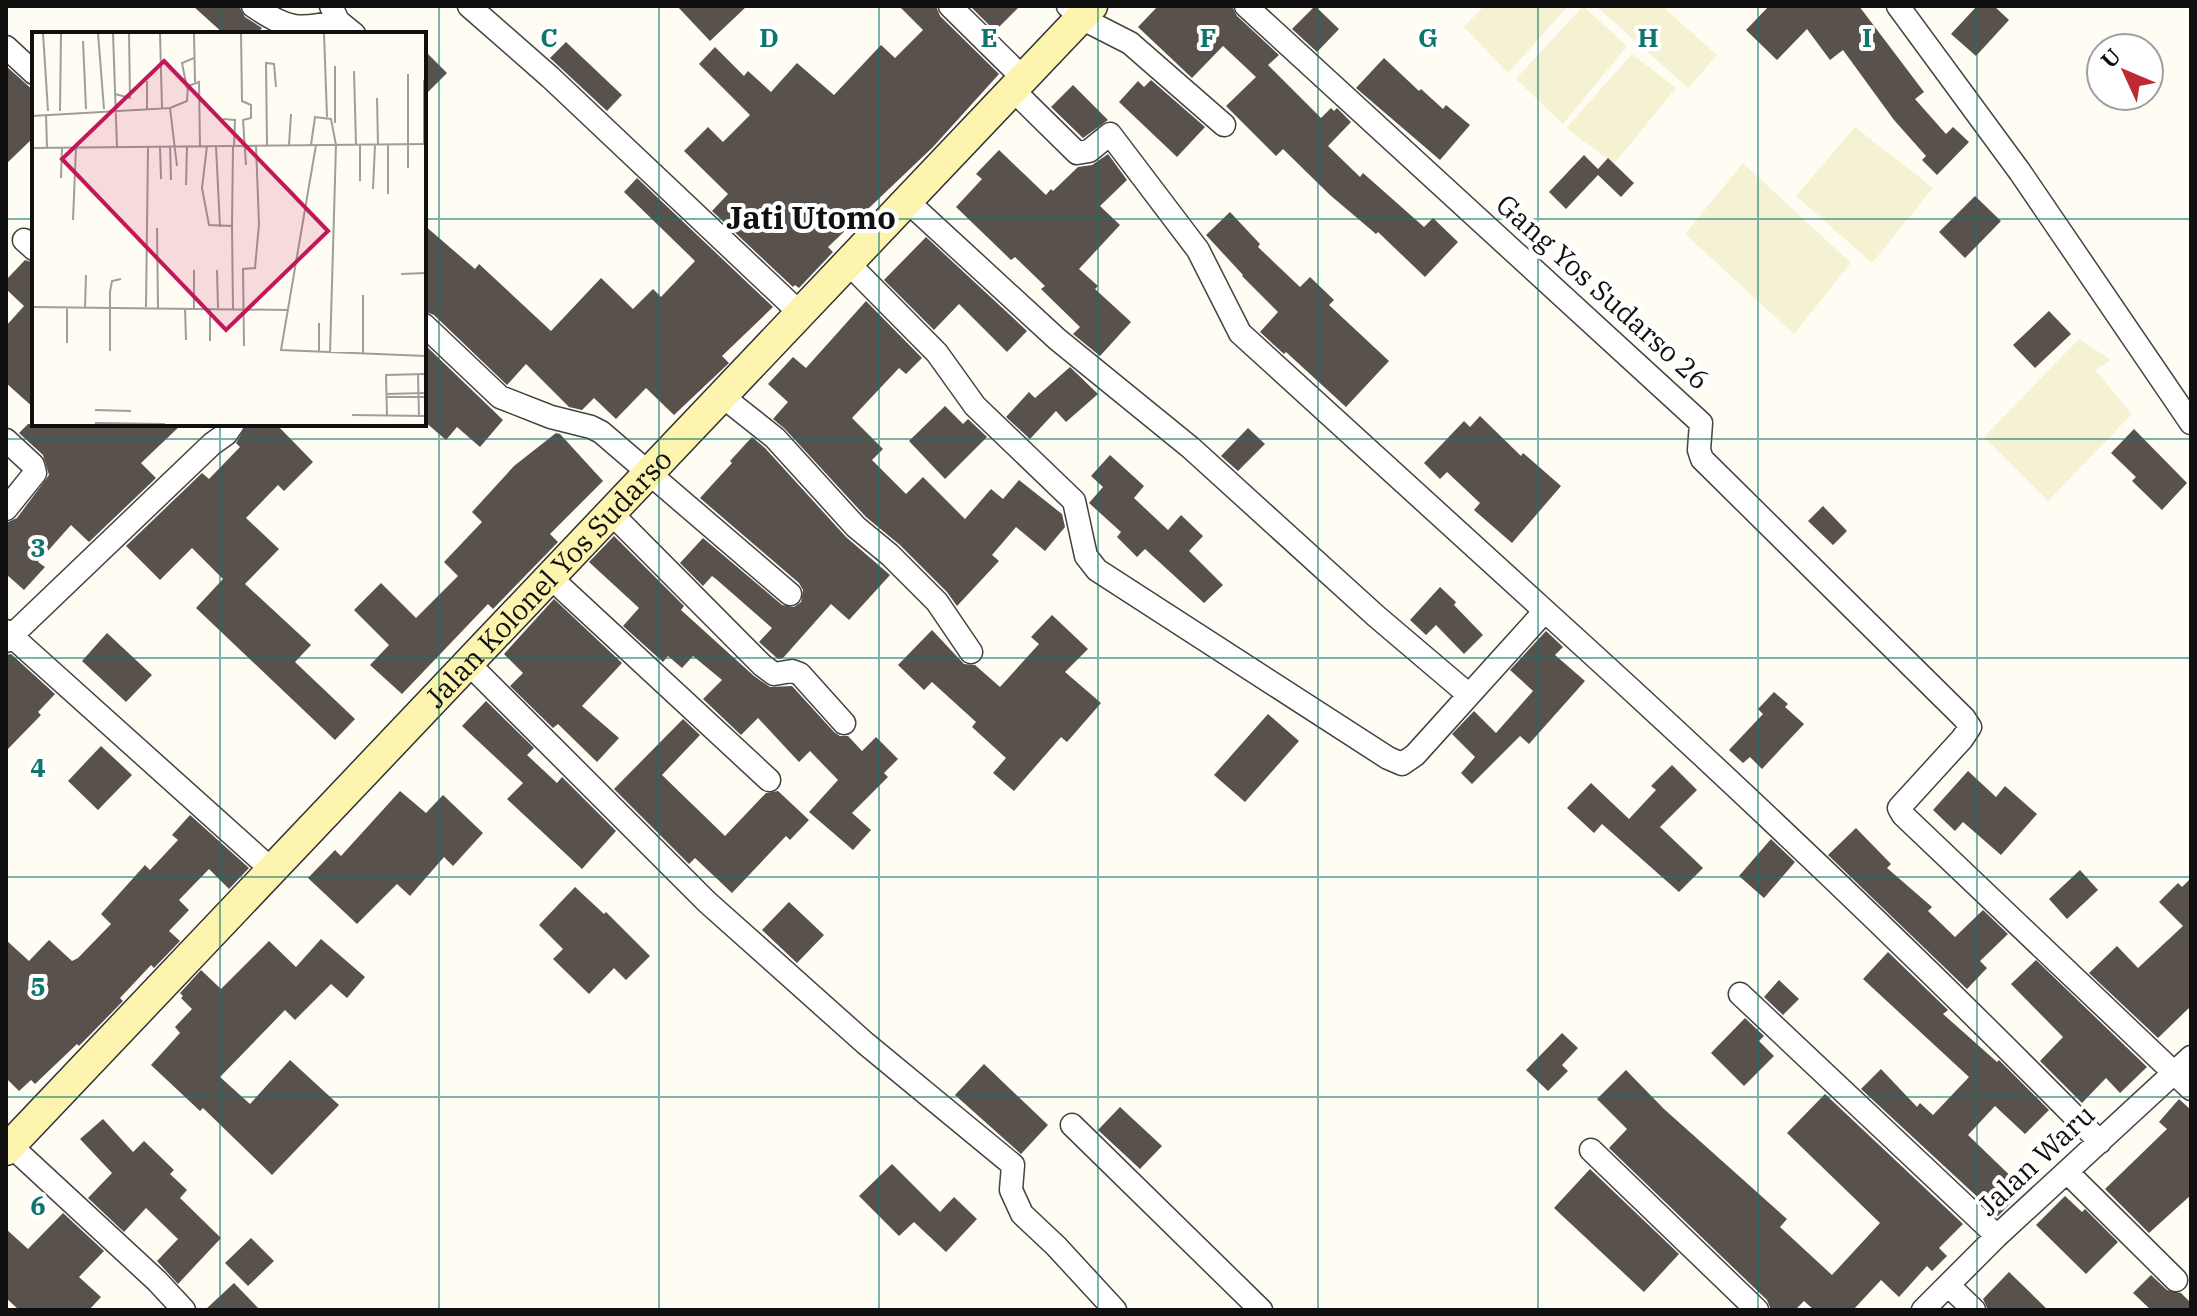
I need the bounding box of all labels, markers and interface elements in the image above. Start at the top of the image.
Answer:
text: C [540,20,558,54]
text: D [759,20,779,54]
text: E [980,20,998,54]
text: F [1200,20,1216,54]
text: G [1418,20,1438,54]
text: H [1637,20,1659,54]
text: I [1862,20,1872,54]
inset map [32,32,426,426]
north arrow [2085,32,2165,112]
text: U [2094,42,2127,74]
street label: Gang Yos Sudarso 26 [1489,186,1718,397]
district label: Jati Utomo [726,196,896,238]
street label: Jalan Kolonel Yos Sudarso [417,441,680,715]
text: 3 [30,530,46,564]
text: 4 [30,750,46,784]
text: 5 [30,969,46,1003]
street label: Jalan Waru [1969,1096,2102,1223]
text: 6 [30,1188,46,1222]

